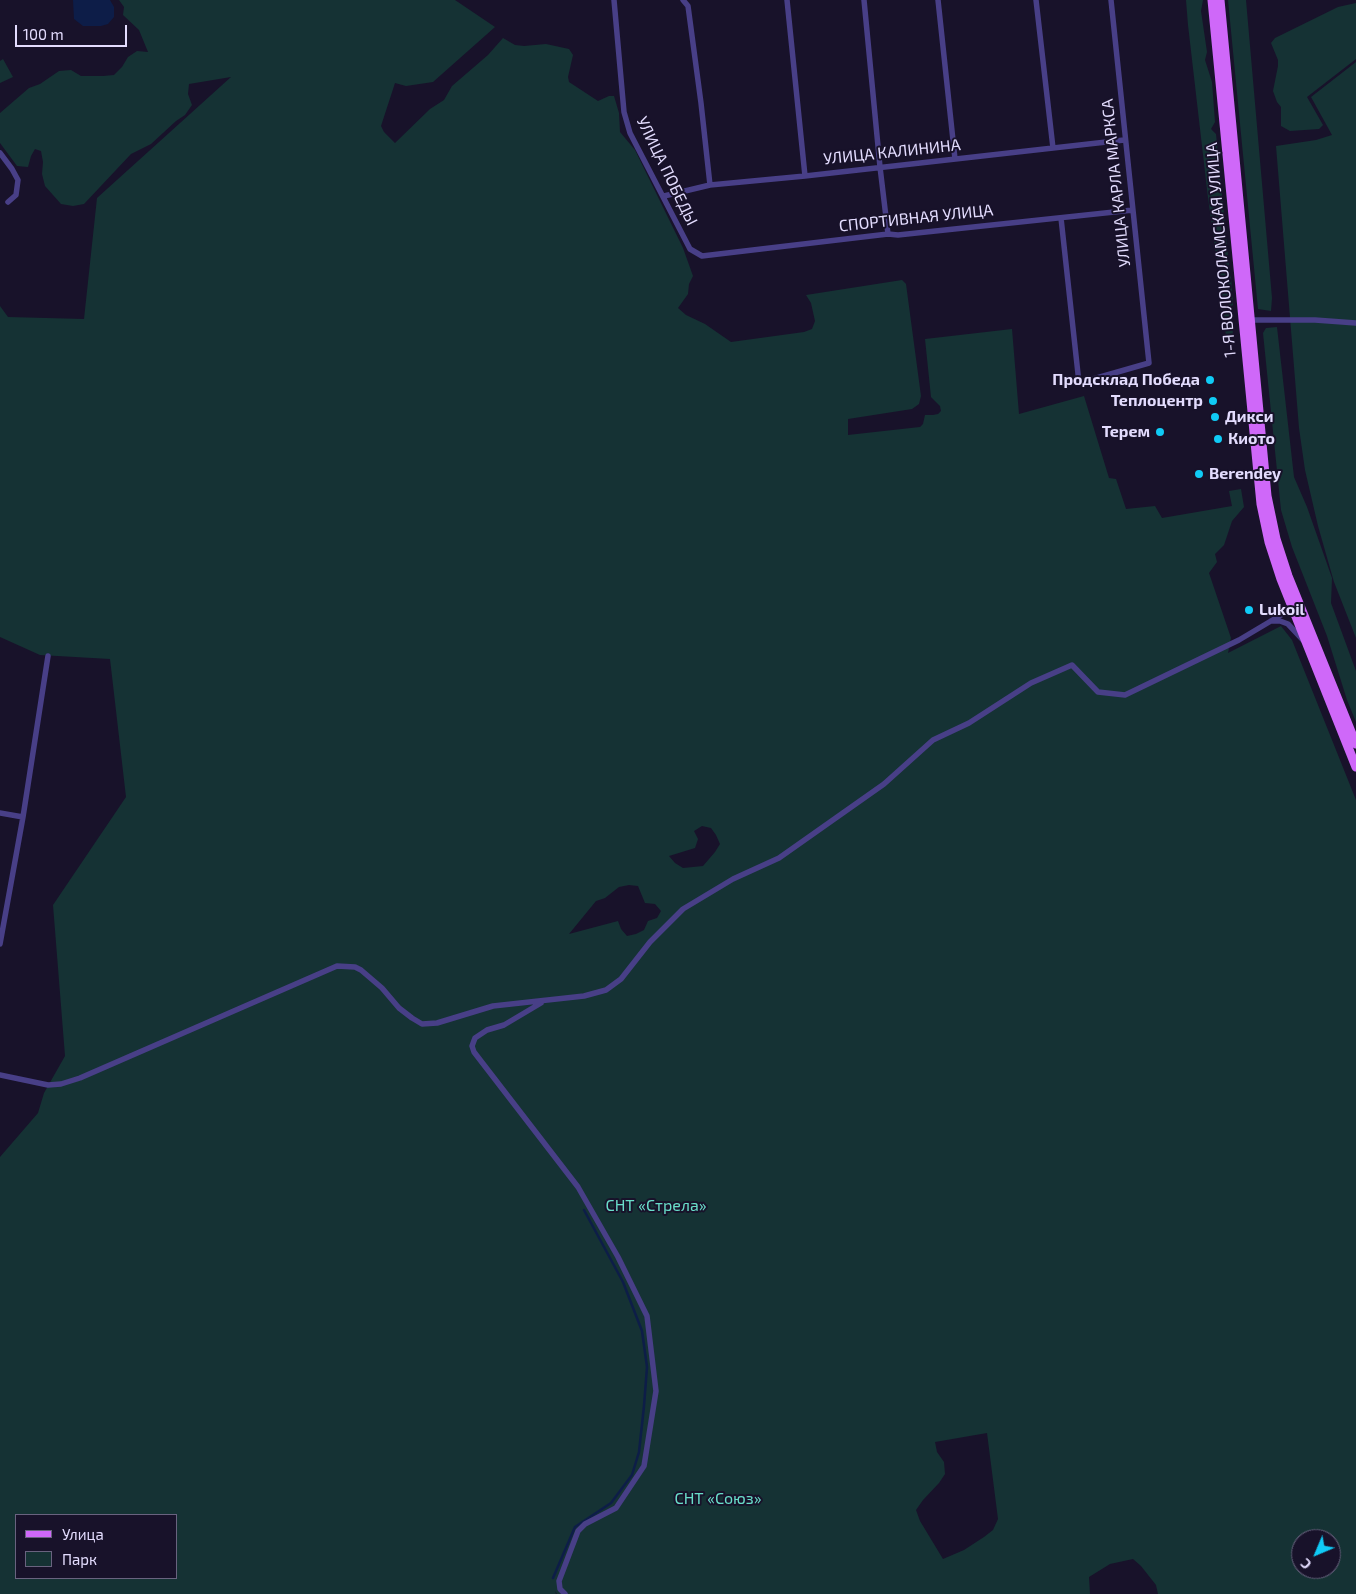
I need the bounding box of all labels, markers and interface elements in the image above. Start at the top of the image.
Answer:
scale bar [18,15,130,47]
text: 100 m [23,25,64,43]
street label: УЛИЦА КАРЛА МАРКСА [1098,98,1134,268]
street label: УЛИЦА ПОБЕДЫ [632,113,702,229]
street label: УЛИЦА КАЛИНИНА [822,135,962,169]
street label: 1-Я ВОЛОКОЛАМСКАЯ УЛИЦА [1202,142,1240,358]
street label: СПОРТИВНАЯ УЛИЦА [838,200,994,236]
place label: Продсклад Победа [1052,370,1200,390]
marker: Продсклад Победа [1204,374,1216,386]
place label: Теплоцентр [1111,391,1203,411]
marker: Теплоцентр [1207,395,1219,407]
place label: Дикси [1225,407,1273,427]
marker: Дикси [1209,411,1221,423]
place label: Терем [1102,422,1150,442]
marker: Терем [1154,426,1166,438]
place label: Киото [1228,429,1275,449]
marker: Киото [1212,433,1224,445]
place label: Berendey [1209,464,1281,484]
marker: Berendey [1193,468,1205,480]
place label: Lukoil [1259,600,1305,620]
marker: Lukoil [1243,604,1255,616]
park label: СНТ «Стрела» [606,1196,706,1216]
park label: СНТ «Союз» [675,1489,761,1509]
legend [15,1514,178,1579]
text: Улица [62,1525,104,1543]
north arrow [1291,1529,1341,1579]
text: Парк [62,1550,97,1568]
text: С [1297,1555,1315,1573]

